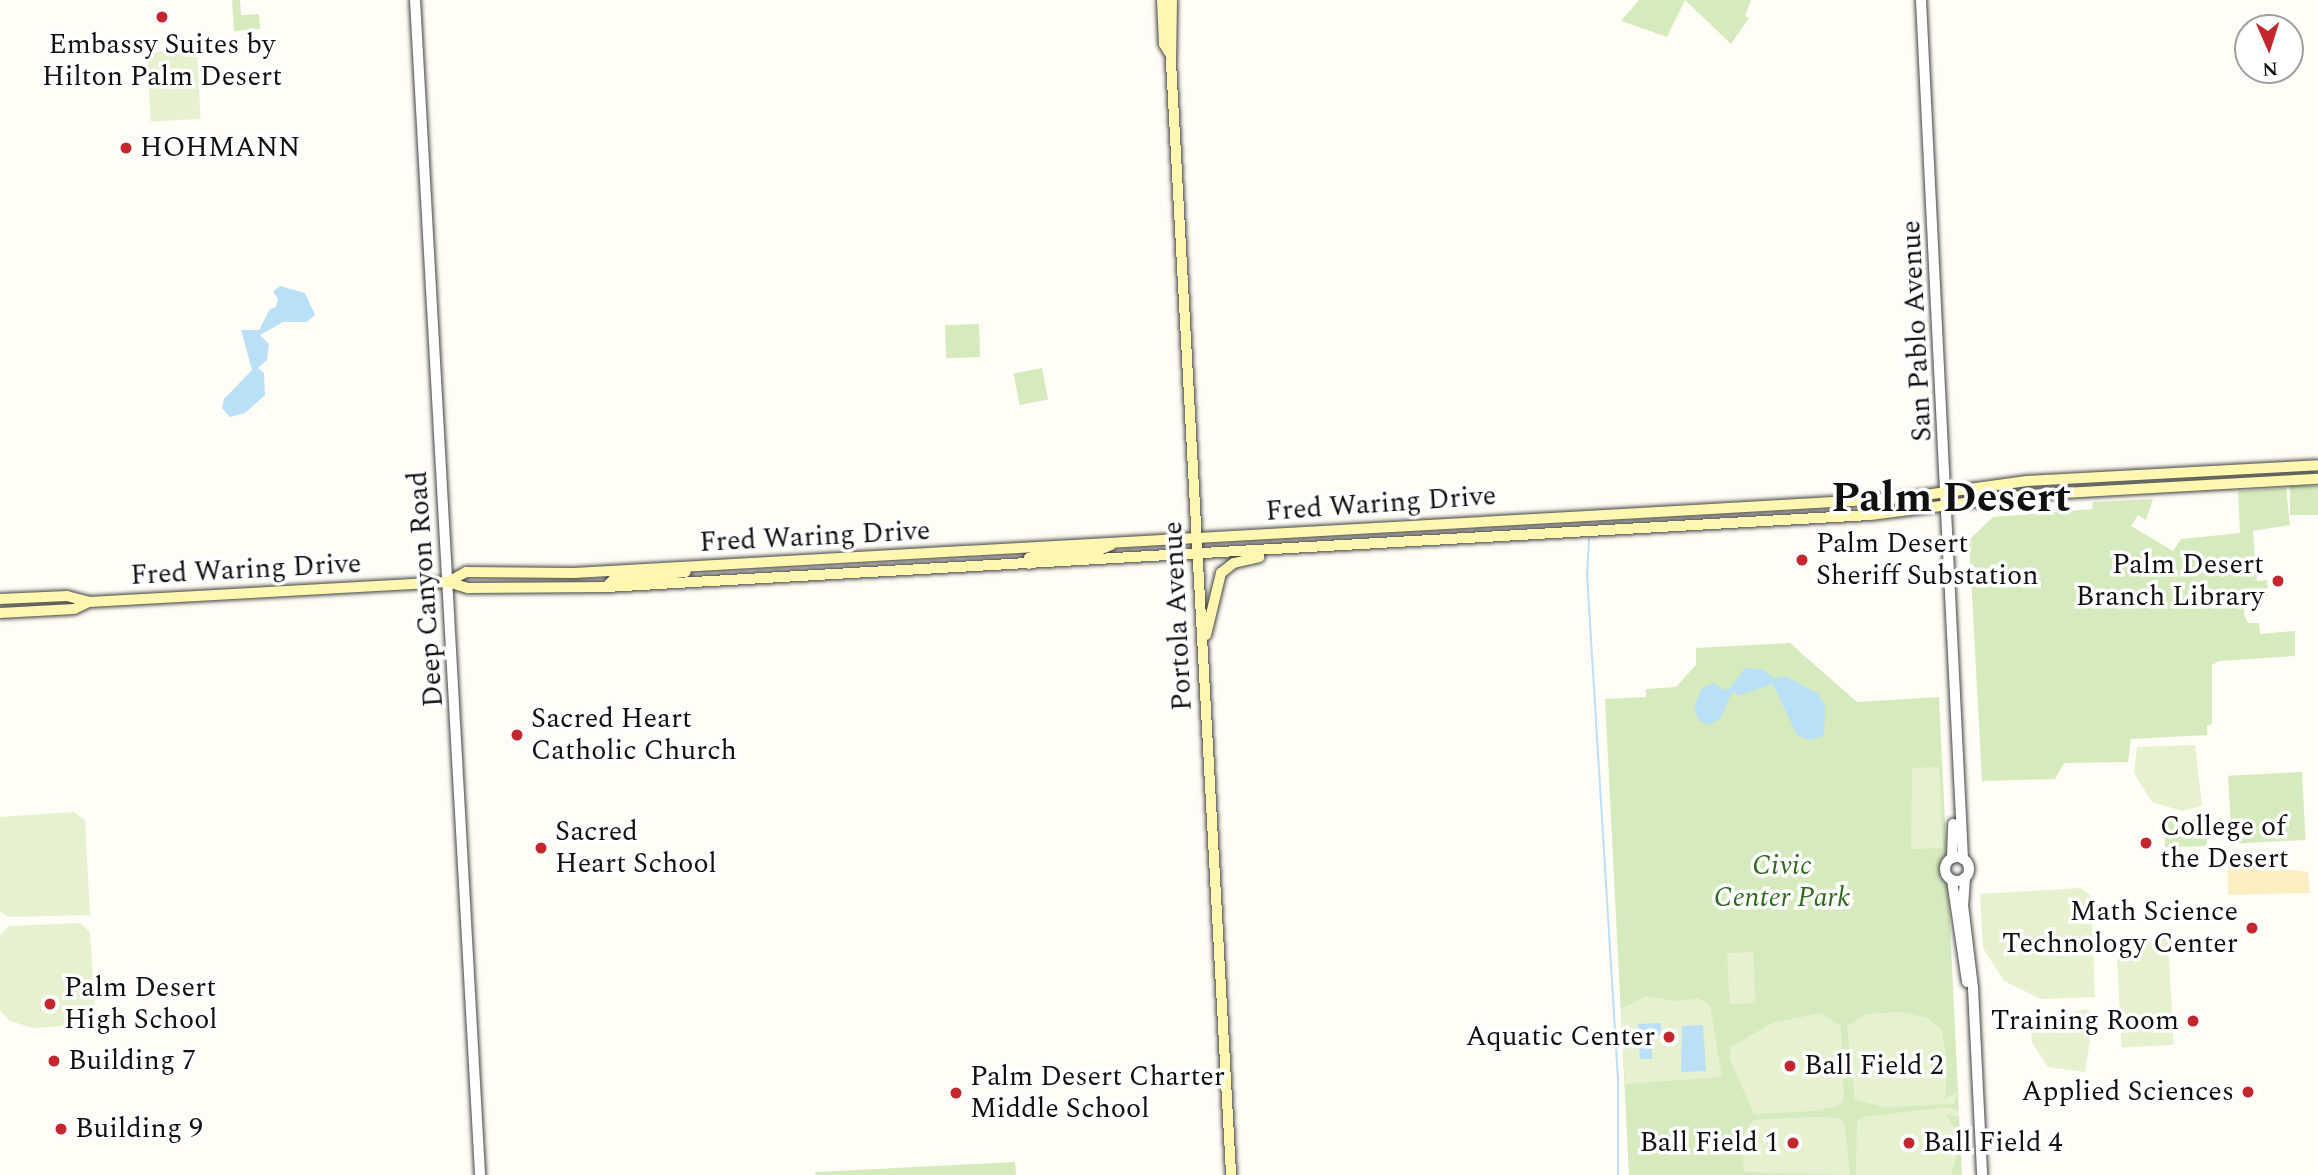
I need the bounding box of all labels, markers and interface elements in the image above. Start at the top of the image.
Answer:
marker: Embassy Suites by Hilton Palm Desert [154,9,170,25]
north arrow [2234,14,2304,84]
place label: Embassy Suites by Hilton Palm Desert [42,28,282,94]
text: N [2262,54,2279,83]
place label: HOHMANN [140,131,300,165]
marker: HOHMANN [118,140,134,156]
street label: San Pablo Avenue [1894,219,1940,443]
street label: Deep Canyon Road [401,470,451,708]
district label: Palm Desert [1831,474,2071,524]
street label: Fred Waring Drive [1265,479,1497,529]
street label: Fred Waring Drive [699,514,931,560]
street label: Portola Avenue [1156,520,1200,712]
place label: Palm Desert Sheriff Substation [1816,527,2039,593]
street label: Fred Waring Drive [130,547,362,593]
place label: Palm Desert Branch Library [2076,548,2264,614]
marker: Palm Desert Sheriff Substation [1794,552,1810,568]
marker: Palm Desert Branch Library [2270,573,2286,589]
place label: Sacred Heart Catholic Church [531,702,737,768]
marker: Sacred Heart Catholic Church [509,727,525,743]
place label: College of the Desert [2160,810,2289,876]
place label: Sacred Heart School [555,815,717,881]
marker: College of the Desert [2138,835,2154,851]
marker: Sacred Heart School [533,840,549,856]
park label: Civic Center Park [1714,849,1850,915]
place label: Math Science Technology Center [2002,895,2238,961]
marker: Math Science Technology Center [2244,920,2260,936]
place label: Palm Desert High School [64,971,217,1037]
marker: Palm Desert High School [42,996,58,1012]
place label: Training Room [1991,1004,2179,1038]
marker: Training Room [2185,1013,2201,1029]
place label: Aquatic Center [1466,1020,1655,1054]
marker: Aquatic Center [1661,1029,1677,1045]
place label: Building 7 [68,1044,196,1078]
place label: Ball Field 2 [1804,1049,1944,1083]
marker: Building 7 [46,1053,62,1069]
marker: Ball Field 2 [1782,1058,1798,1074]
place label: Palm Desert Charter Middle School [970,1060,1225,1126]
place label: Applied Sciences [2022,1075,2234,1109]
marker: Applied Sciences [2240,1084,2256,1100]
marker: Palm Desert Charter Middle School [948,1085,964,1101]
place label: Building 9 [75,1112,203,1146]
marker: Building 9 [53,1121,69,1137]
place label: Ball Field 1 [1639,1126,1779,1160]
place label: Ball Field 4 [1923,1126,2063,1160]
marker: Ball Field 1 [1785,1135,1801,1151]
marker: Ball Field 4 [1901,1135,1917,1151]

